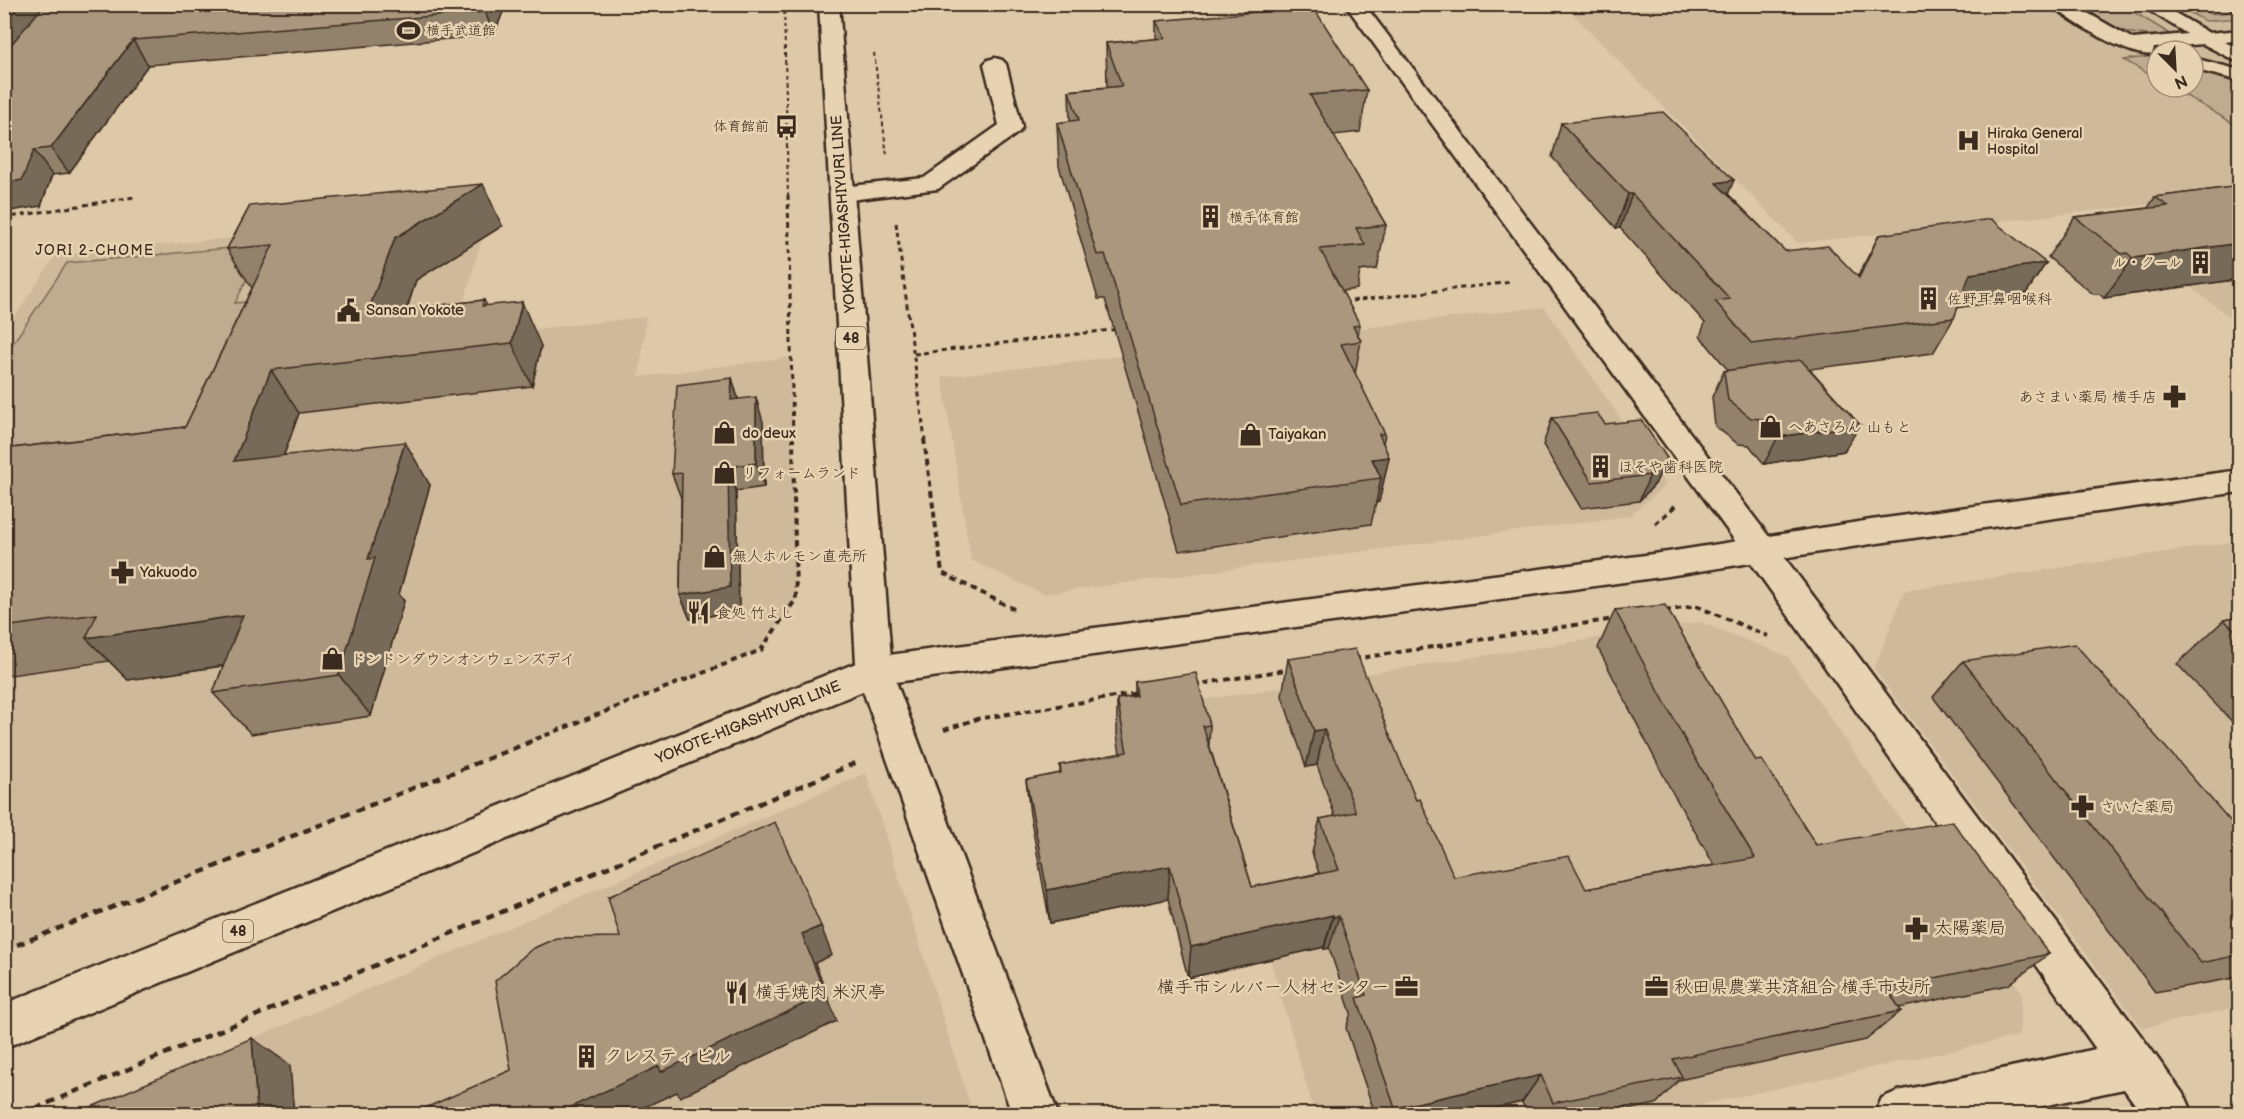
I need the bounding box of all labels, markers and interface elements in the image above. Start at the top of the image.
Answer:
sports icon: 横手武道館 [395,17,421,43]
place label: 横手武道館 [426,22,496,39]
north arrow [2145,39,2205,99]
text: N [2171,70,2190,92]
bus stop icon: 体育館前 [774,113,800,139]
street label: YOKOTE-HIGASHIYURI LINE [827,114,860,314]
place label: 体育館前 [713,118,769,135]
place label: Hiraka General Hospital [1987,125,2082,158]
hospital icon: Hiraka General Hospital [1956,128,1982,154]
building icon: 横手体育館 [1198,204,1224,230]
place label: 横手体育館 [1229,209,1299,226]
district label: JORI 2-CHOME [35,242,155,259]
building icon: ル・クール [2187,249,2213,275]
place label: ル・クール [2113,254,2182,271]
building icon: 佐野耳鼻咽喉科 [1916,286,1942,312]
place label: 佐野耳鼻咽喉科 [1947,290,2052,309]
public building icon: Sansan Yokote [335,297,361,323]
place label: Sansan Yokote [366,301,464,320]
road number: 48 [836,327,866,349]
pharmacy icon: あさまい薬局 横手店 [2162,384,2188,410]
place label: あさまい薬局 横手店 [2019,388,2157,407]
shop icon: へあさろん 山もと [1757,414,1783,440]
place label: へあさろん 山もと [1788,418,1911,437]
shop icon: do deux [711,420,737,446]
shop icon: Taiyakan [1237,421,1263,447]
place label: do deux [742,424,796,443]
place label: Taiyakan [1268,425,1326,444]
building icon: ほそや歯科医院 [1587,454,1613,480]
place label: ほそや歯科医院 [1618,458,1723,477]
shop icon: リフォームランド [711,460,737,486]
place label: リフォームランド [742,464,861,483]
shop icon: 無人ホルモン直売所 [701,543,727,569]
place label: 無人ホルモン直売所 [732,547,867,566]
pharmacy icon: Yakuodo [109,559,135,585]
place label: Yakuodo [139,563,197,582]
restaurant icon: 食処 竹よし [685,600,711,626]
place label: 食処 竹よし [716,604,795,623]
shop icon: ドンドンダウンオンウェンズデイ [320,646,346,672]
place label: ドンドンダウンオンウェンズデイ [351,650,575,669]
street label: YOKOTE-HIGASHIYURI LINE [652,677,844,769]
pharmacy icon: さいた薬局 [2069,794,2095,820]
place label: さいた薬局 [2100,798,2174,817]
pharmacy icon: 太陽薬局 [1903,915,1929,941]
place label: 太陽薬局 [1934,918,2006,939]
road number: 48 [223,920,253,942]
office icon: 横手市シルバー人材センター [1394,974,1420,1000]
office icon: 秋田県農業共済組合 横手市支所 [1643,974,1669,1000]
place label: 横手市シルバー人材センター [1157,977,1389,998]
place label: 秋田県農業共済組合 横手市支所 [1674,977,1931,998]
restaurant icon: 横手焼肉 米沢亭 [724,979,750,1005]
place label: 横手焼肉 米沢亭 [755,982,886,1003]
building icon: クレスティビル [573,1043,599,1069]
place label: クレスティビル [604,1046,731,1067]

